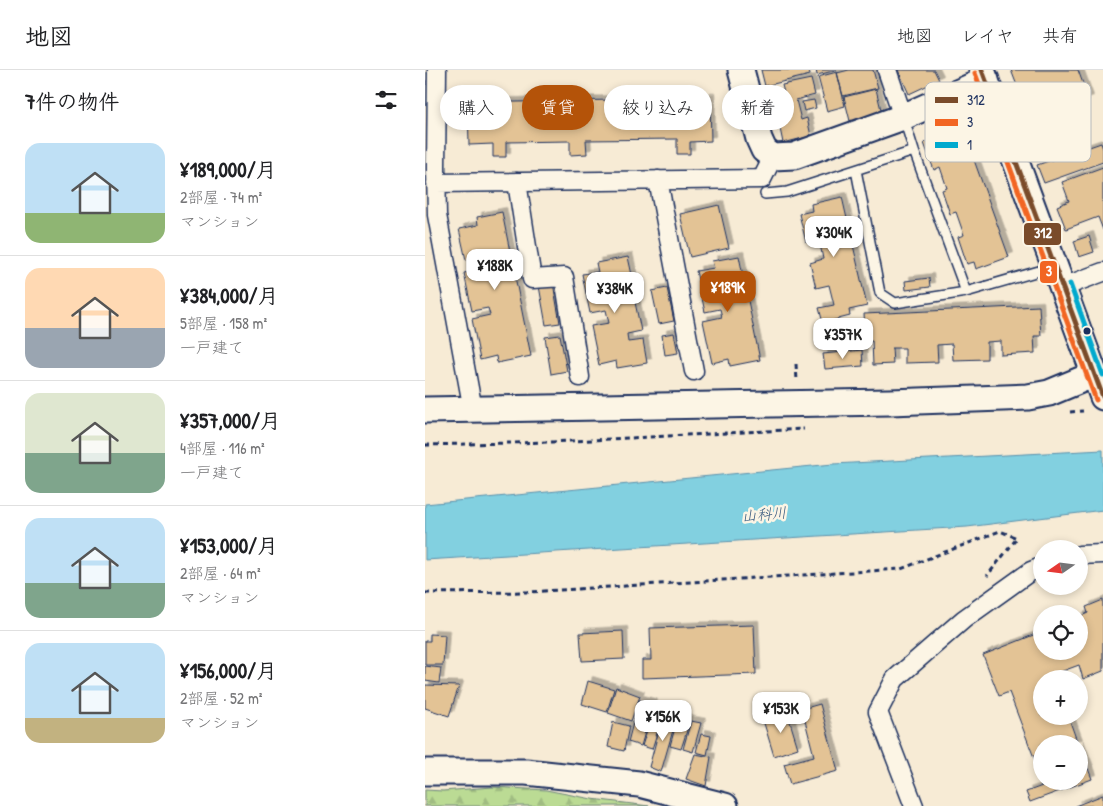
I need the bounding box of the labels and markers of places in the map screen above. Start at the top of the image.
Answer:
pin: ¥304K [799,216,869,258]
pin: ¥188K [460,248,530,291]
pin: ¥189K [693,270,763,313]
pin: ¥384K [580,272,650,314]
pin: ¥357K [808,318,878,360]
unlabelled marker [1082,326,1092,336]
pin: ¥153K [746,692,816,734]
pin: ¥156K [628,700,698,742]

